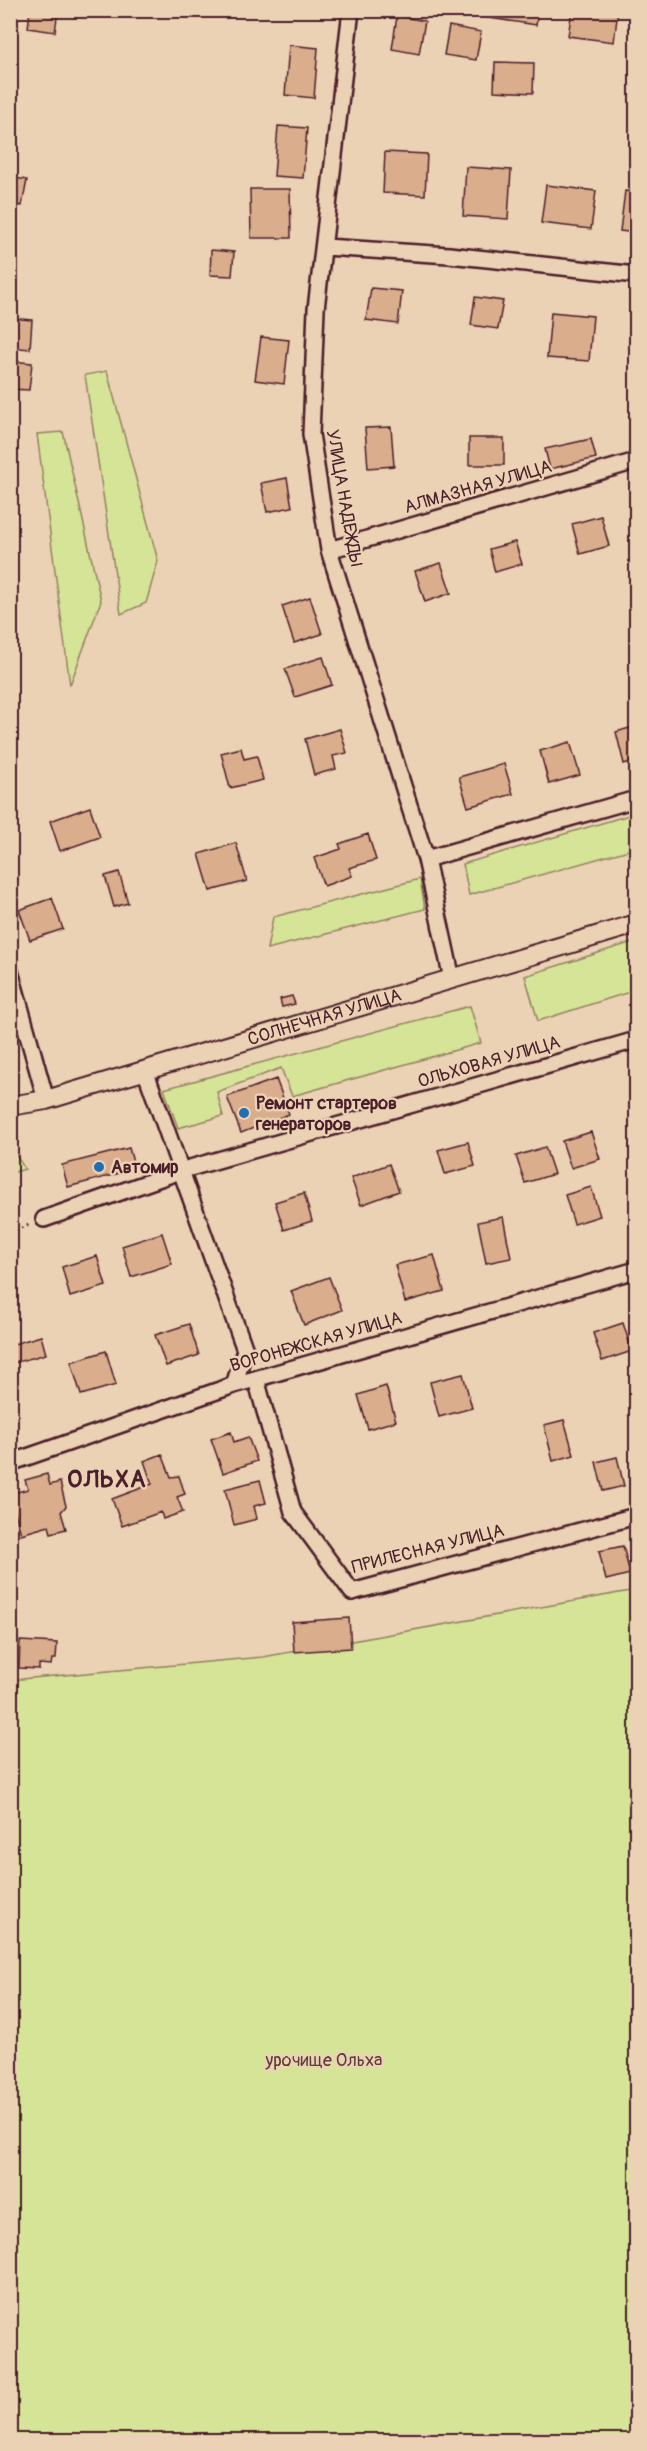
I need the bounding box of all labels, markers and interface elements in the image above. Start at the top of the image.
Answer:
street label: УЛИЦА НАДЕЖДЫ [321,428,367,568]
street label: АЛМАЗНАЯ УЛИЦА [402,455,555,519]
street label: СОЛНЕЧНАЯ УЛИЦА [245,983,404,1051]
street label: ОЛЬХОВАЯ УЛИЦА [415,1031,563,1093]
place label: Ремонт стартеров генераторов [255,1092,397,1136]
marker: Ремонт стартеров генераторов [237,1106,251,1120]
place label: Автомир [111,1156,179,1179]
marker: Автомир [92,1160,106,1174]
street label: ВОРОНЕЖСКАЯ УЛИЦА [227,1306,405,1378]
district label: ОЛЬХА [67,1465,147,1494]
street label: ПРИЛЕСНАЯ УЛИЦА [349,1519,507,1579]
park label: урочище Ольха [265,2049,382,2072]

